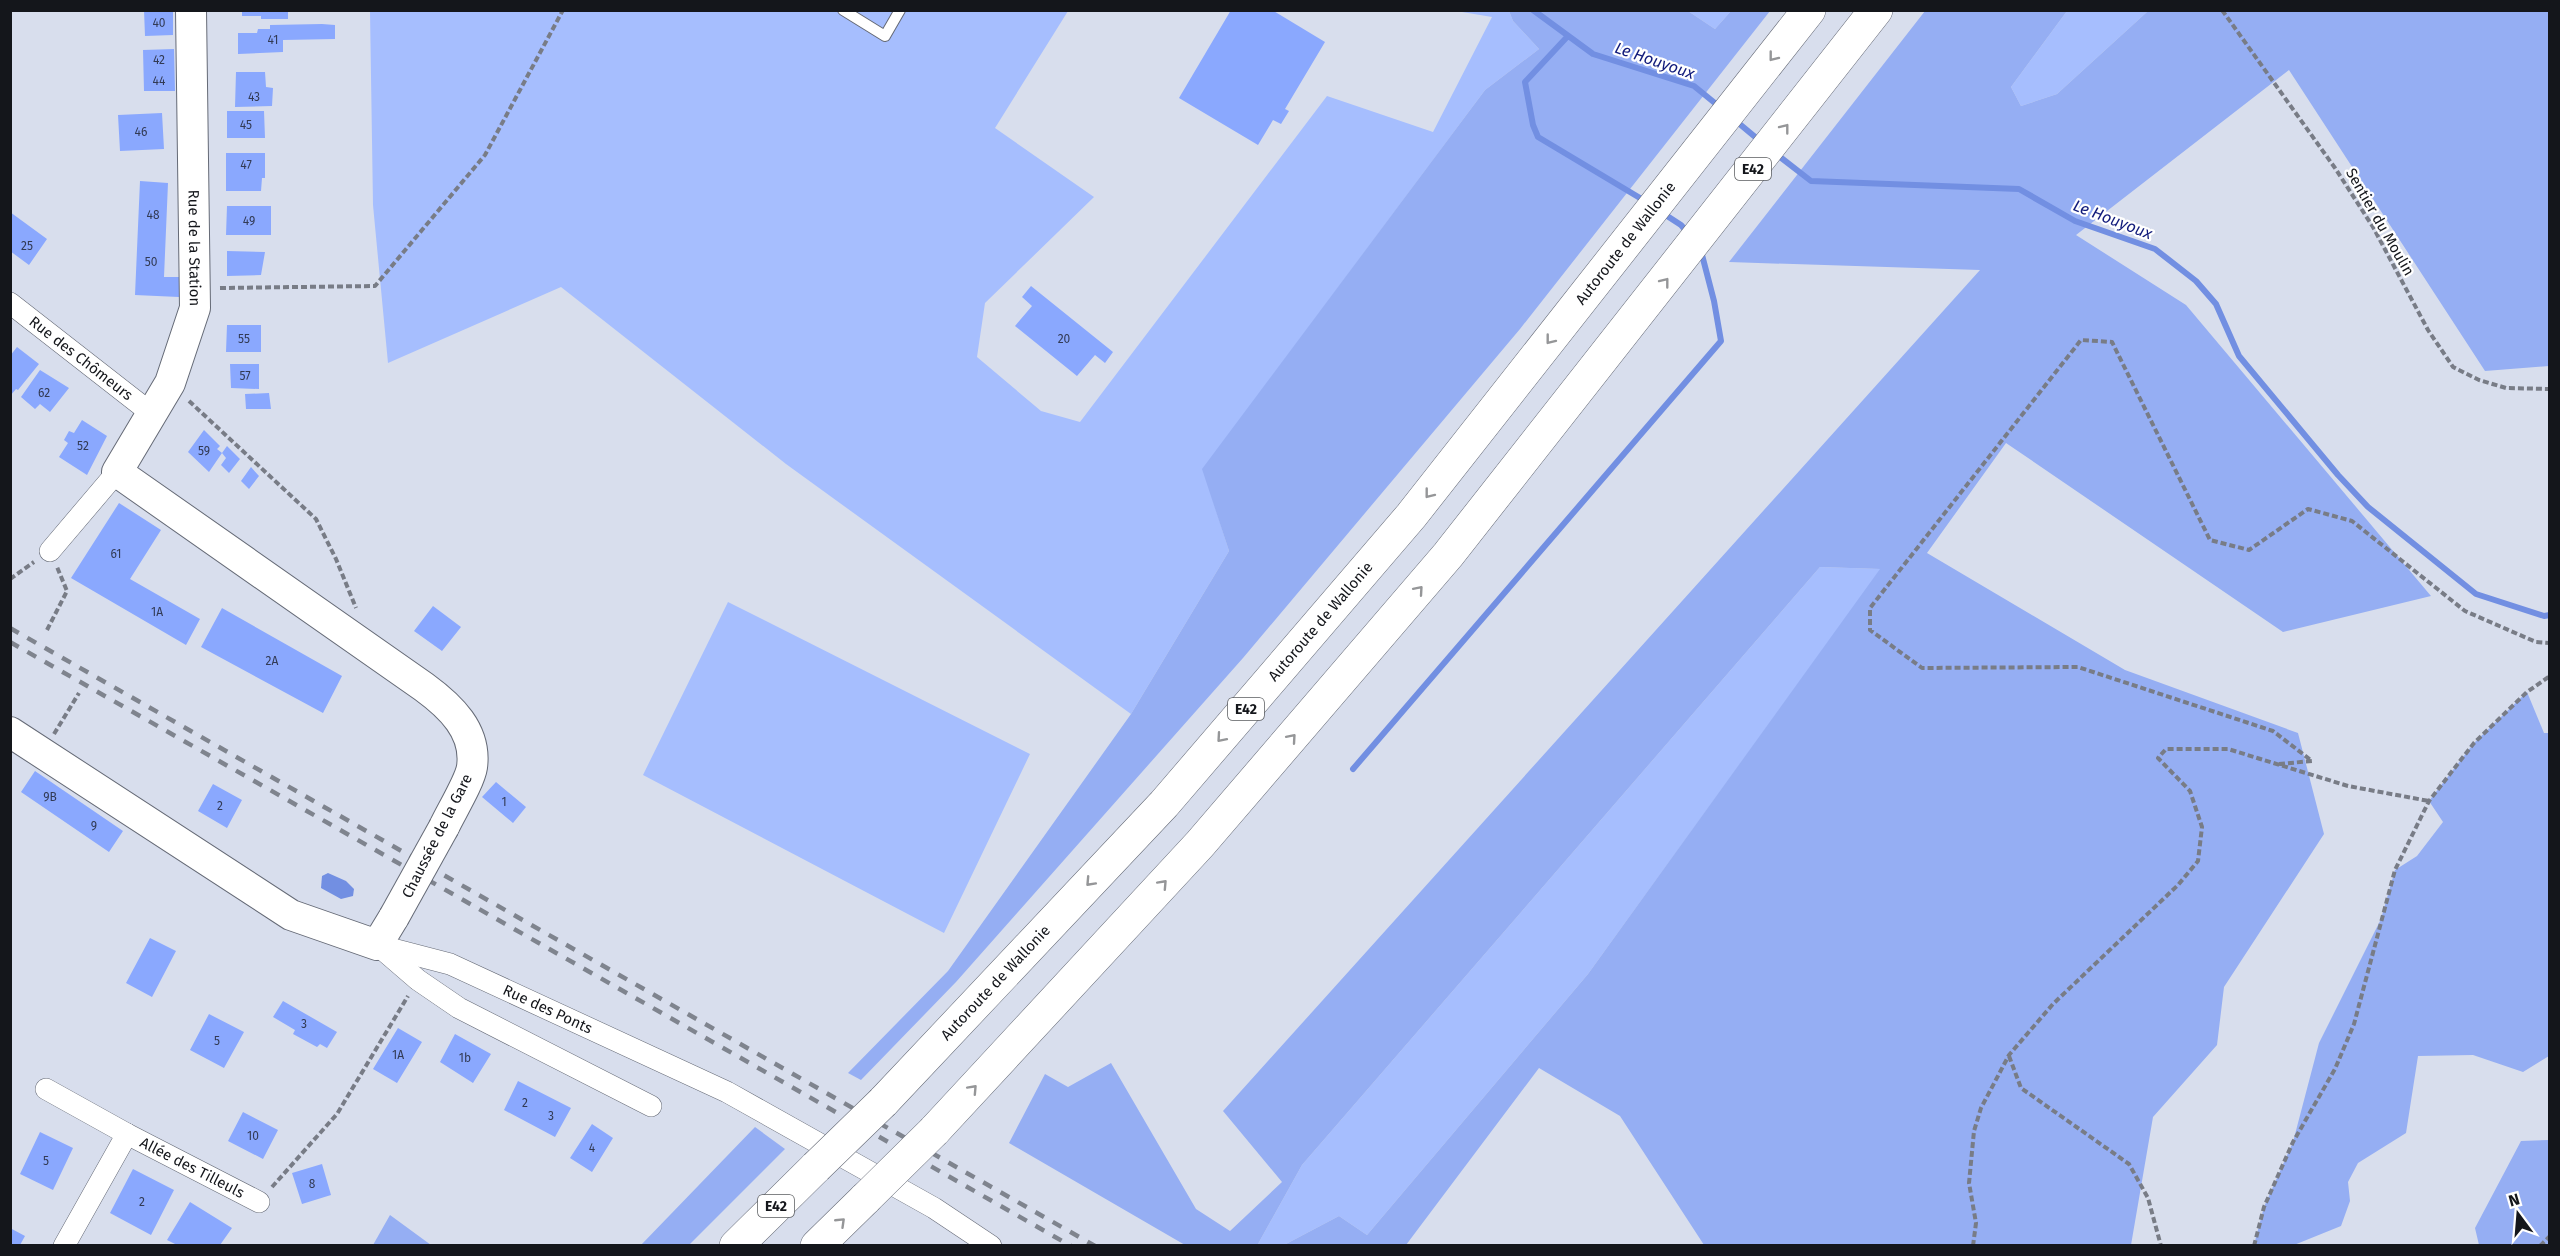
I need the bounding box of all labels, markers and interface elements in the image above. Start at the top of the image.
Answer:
house number: 40 [152,16,166,30]
house number: 41 [268,33,278,47]
water label: Le Houyoux [1613,38,1697,83]
one-way arrow [1769,50,1780,61]
house number: 42 [153,53,165,67]
house number: 44 [153,74,166,88]
house number: 43 [248,90,260,104]
house number: 45 [240,118,252,132]
one-way arrow [1777,124,1788,135]
house number: 46 [135,125,147,139]
house number: 47 [240,158,252,172]
road number: E42 [1735,158,1771,180]
street label: Sentier du Moulin [2342,165,2418,279]
street label: Autoroute de Wallonie [1572,178,1679,308]
street label: Rue de la Station [184,190,204,306]
water label: Le Houyoux [2071,196,2155,243]
house number: 48 [147,208,160,222]
house number: 49 [243,214,255,228]
house number: 25 [21,239,33,253]
house number: 50 [145,255,158,269]
one-way arrow [1657,278,1668,289]
street label: Rue des Chômeurs [26,312,136,404]
house number: 55 [238,332,250,346]
house number: 20 [1058,332,1071,346]
one-way arrow [1546,334,1557,345]
house number: 57 [239,369,251,383]
house number: 62 [38,386,50,400]
house number: 52 [77,439,89,453]
house number: 59 [198,444,210,458]
one-way arrow [1426,487,1437,498]
house number: 61 [110,547,122,561]
street label: Autoroute de Wallonie [1264,558,1377,685]
one-way arrow [1412,586,1423,597]
house number: 1A [151,605,163,619]
house number: 2A [266,654,279,668]
road number: E42 [1228,698,1264,720]
one-way arrow [1217,731,1228,742]
one-way arrow [1285,734,1296,745]
street label: Chaussée de la Gare [398,771,476,901]
house number: 9B [43,790,57,804]
house number: 1 [501,795,507,809]
house number: 2 [217,799,223,813]
house number: 9 [91,819,97,833]
one-way arrow [1087,875,1098,886]
one-way arrow [1156,881,1167,892]
street label: Autoroute de Wallonie [937,921,1054,1044]
street label: Rue des Ponts [500,981,595,1038]
house number: 3 [301,1017,307,1031]
house number: 5 [214,1034,220,1048]
house number: 1A [392,1048,404,1062]
house number: 1b [459,1051,471,1065]
one-way arrow [966,1085,977,1096]
house number: 2 [522,1096,528,1110]
house number: 3 [548,1109,554,1123]
house number: 10 [247,1129,259,1143]
street label: Allée des Tilleuls [137,1133,247,1202]
house number: 4 [589,1141,596,1155]
house number: 5 [43,1154,49,1168]
house number: 8 [309,1177,316,1191]
north arrow [2488,1184,2548,1244]
text: N [2506,1189,2522,1211]
house number: 2 [139,1195,145,1209]
road number: E42 [758,1195,794,1217]
one-way arrow [835,1218,845,1229]

